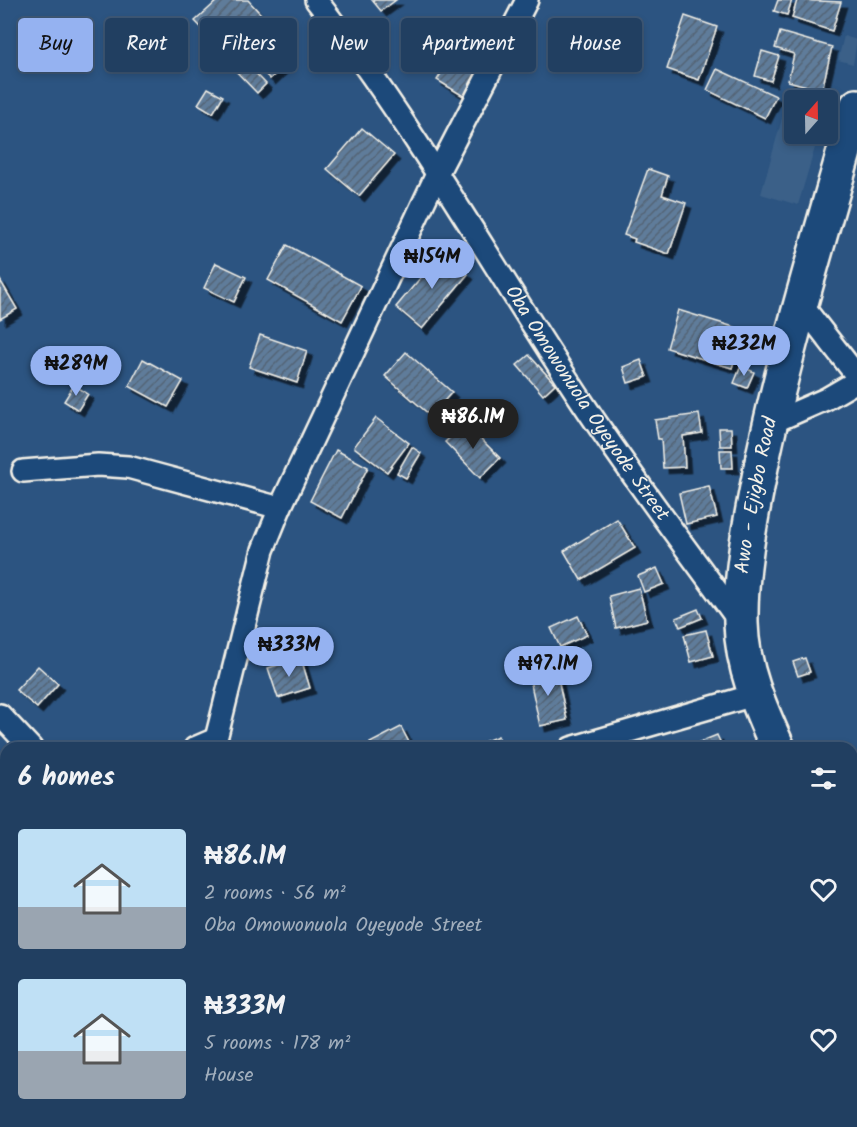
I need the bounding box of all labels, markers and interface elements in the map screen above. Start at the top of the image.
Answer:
chip: Buy [18,18,93,72]
chip: Rent [105,18,188,72]
chip: Filters [200,18,297,72]
chip: New [309,18,389,72]
chip: Apartment [401,18,536,72]
chip: House [548,18,642,72]
north arrow [784,90,838,144]
map controls [784,90,838,144]
pin: ₦154M [390,239,474,290]
text: ₦154M [404,242,460,274]
street label: Oba Omowonuola Oyeyode Street [496,279,677,529]
pin: ₦232M [702,326,786,377]
text: ₦232M [712,329,776,361]
pin: ₦289M [34,346,118,397]
text: ₦289M [44,349,108,381]
pin: ₦86.1M [424,399,522,450]
text: ₦86.1M [442,402,504,434]
street label: Awo - Ejigbo Road [727,413,787,575]
pin: ₦333M [247,627,331,678]
text: ₦333M [258,630,320,662]
pin: ₦97.1M [499,646,597,697]
text: ₦97.1M [518,649,578,681]
text: 6 homes [18,757,115,799]
icon: filters [807,762,840,795]
text: ₦86.1M [204,836,286,878]
icon: home [66,853,138,925]
icon: heart [807,873,840,906]
text: 2 rooms · 56 m² [204,878,346,910]
text: Oba Omowonuola Oyeyode Street [204,910,482,942]
text: ₦333M [204,986,285,1028]
icon: home [66,1003,138,1075]
icon: heart [807,1023,840,1056]
text: 5 rooms · 178 m² [204,1028,350,1060]
text: House [204,1060,254,1092]

